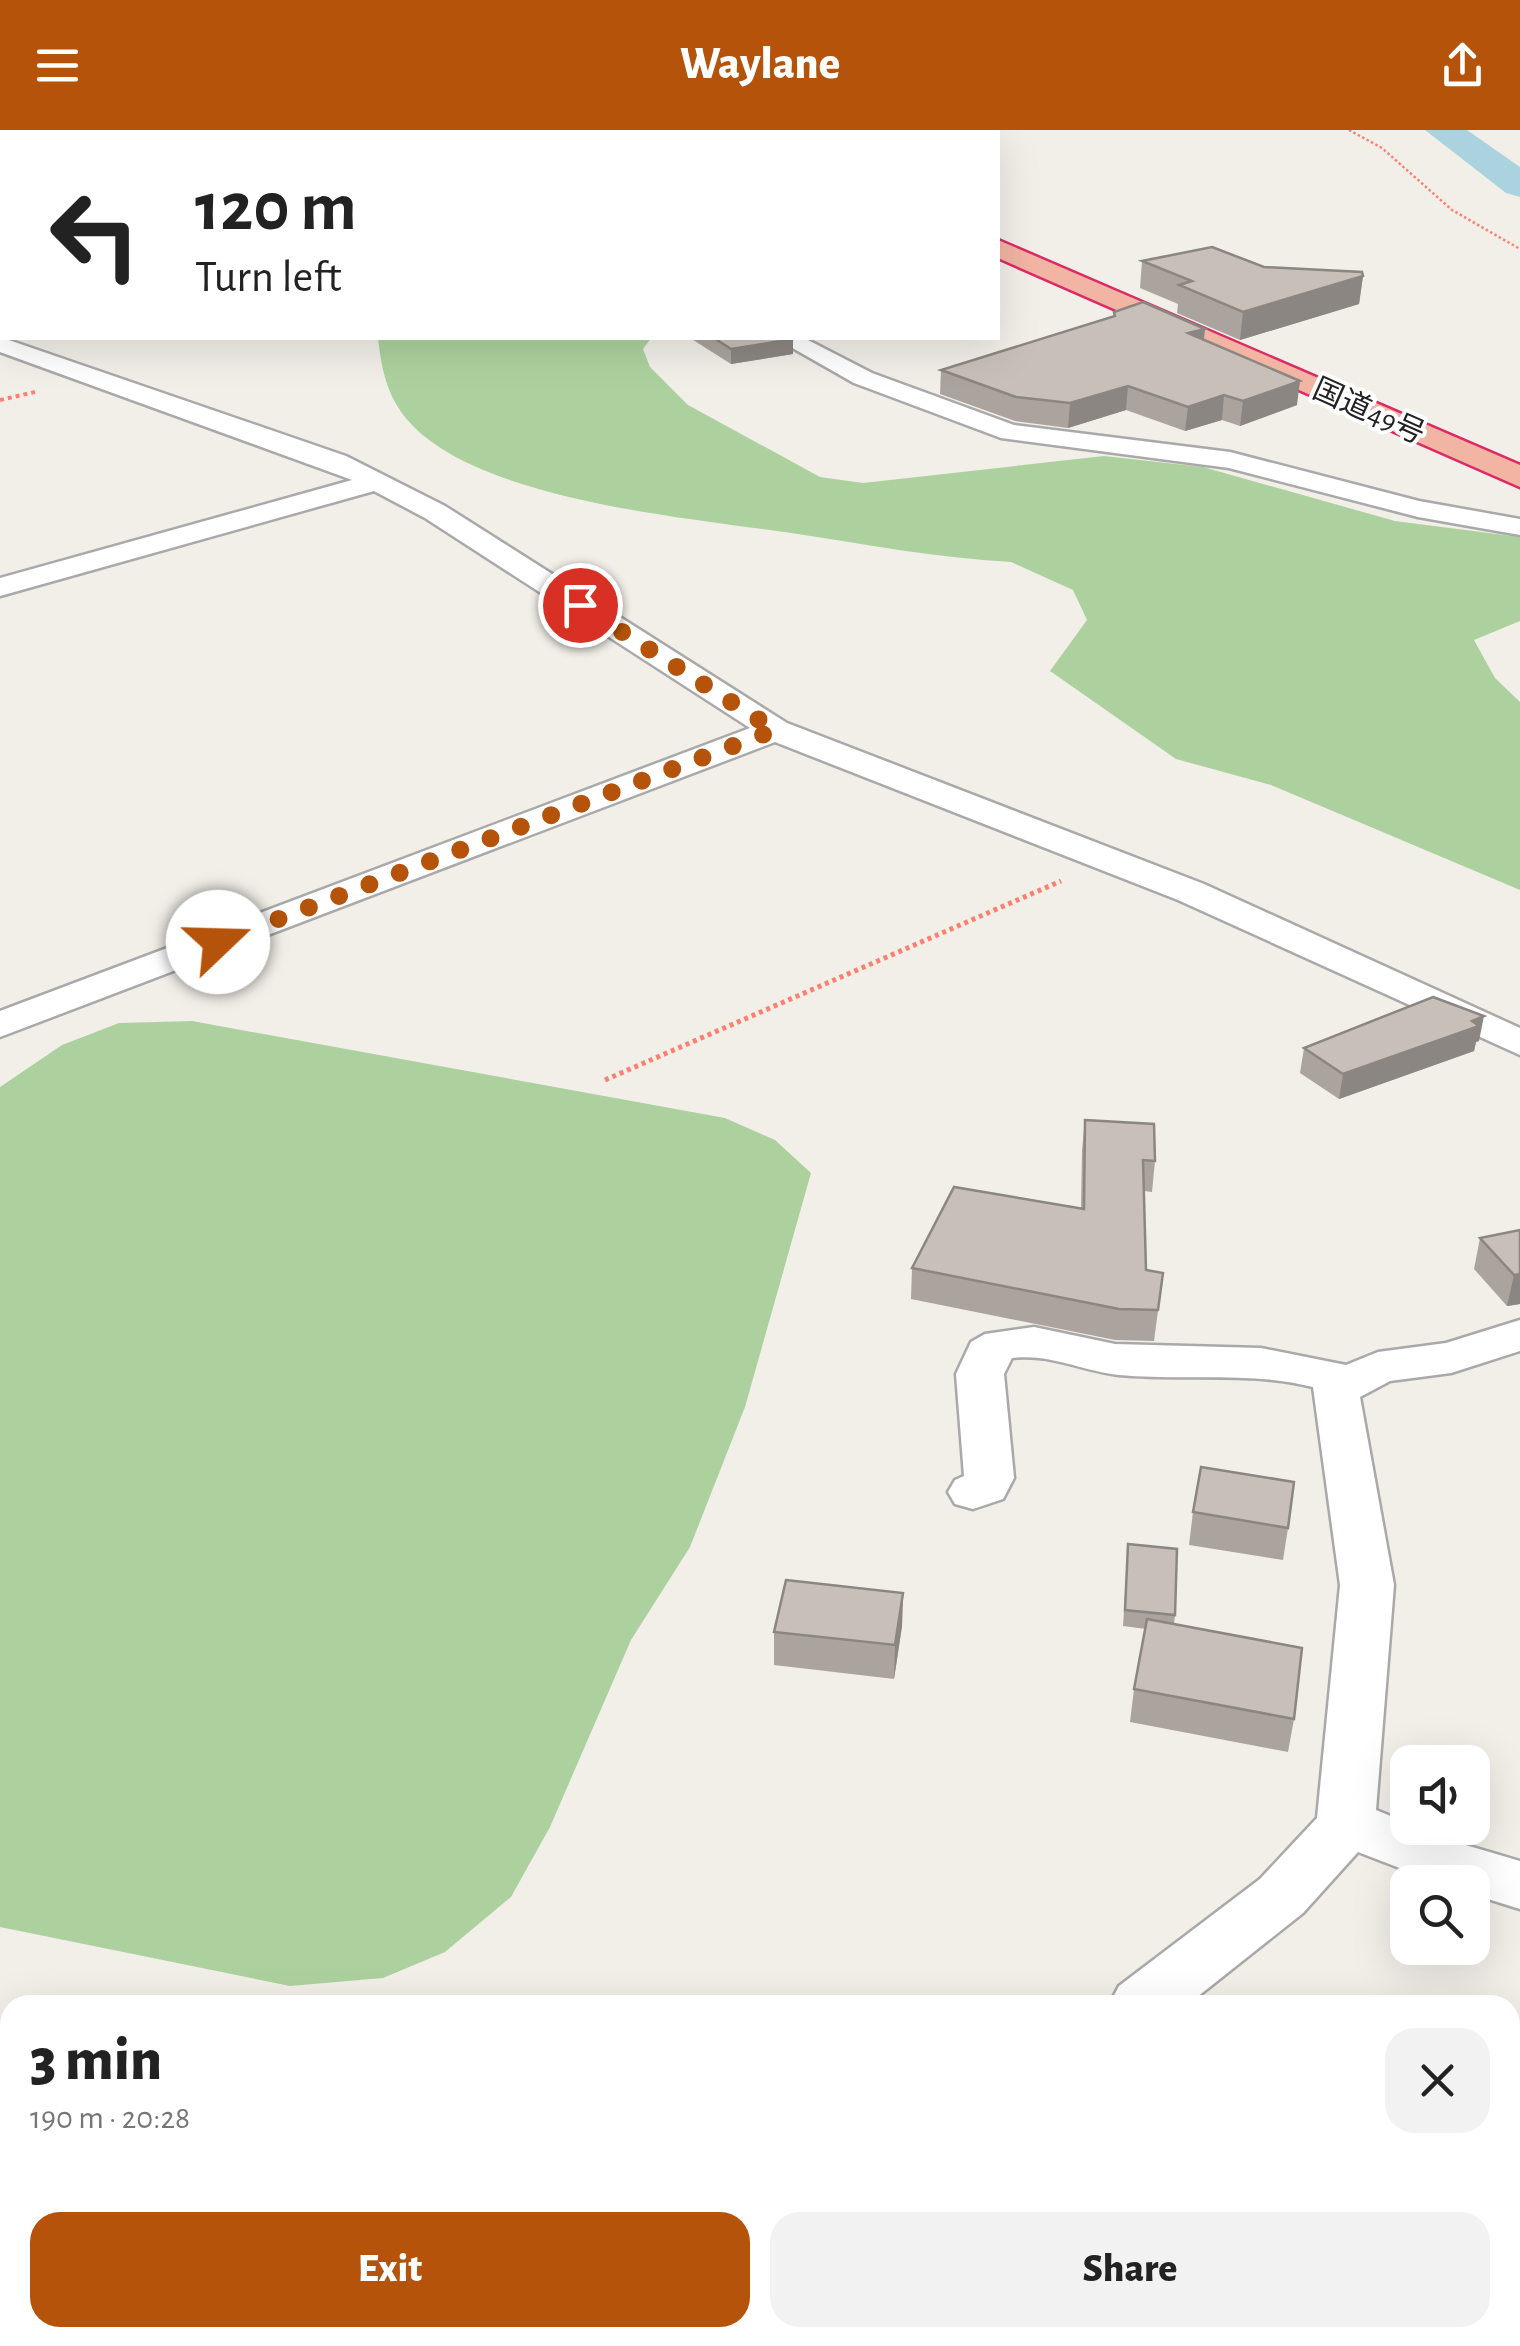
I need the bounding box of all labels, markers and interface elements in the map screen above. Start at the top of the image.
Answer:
icon: menu [30,38,85,93]
icon: share [1435,38,1490,93]
text: Waylane [680,42,840,87]
icon: left [30,170,160,300]
text: 120 m [195,173,357,243]
text: Turn left [195,255,342,300]
street label: 国道49号 [1308,373,1429,450]
pin [538,563,623,648]
icon: arrive [553,578,608,633]
position arrow [166,890,270,994]
map controls [1390,1745,1490,1965]
button: sound [1390,1745,1490,1845]
button: search [1390,1865,1490,1965]
button: close [1385,2028,1490,2133]
text: 3 min [30,2031,162,2091]
text: 190 m · 20:28 [30,2102,190,2134]
button: Exit [30,2212,750,2327]
button: Share [770,2212,1490,2327]

